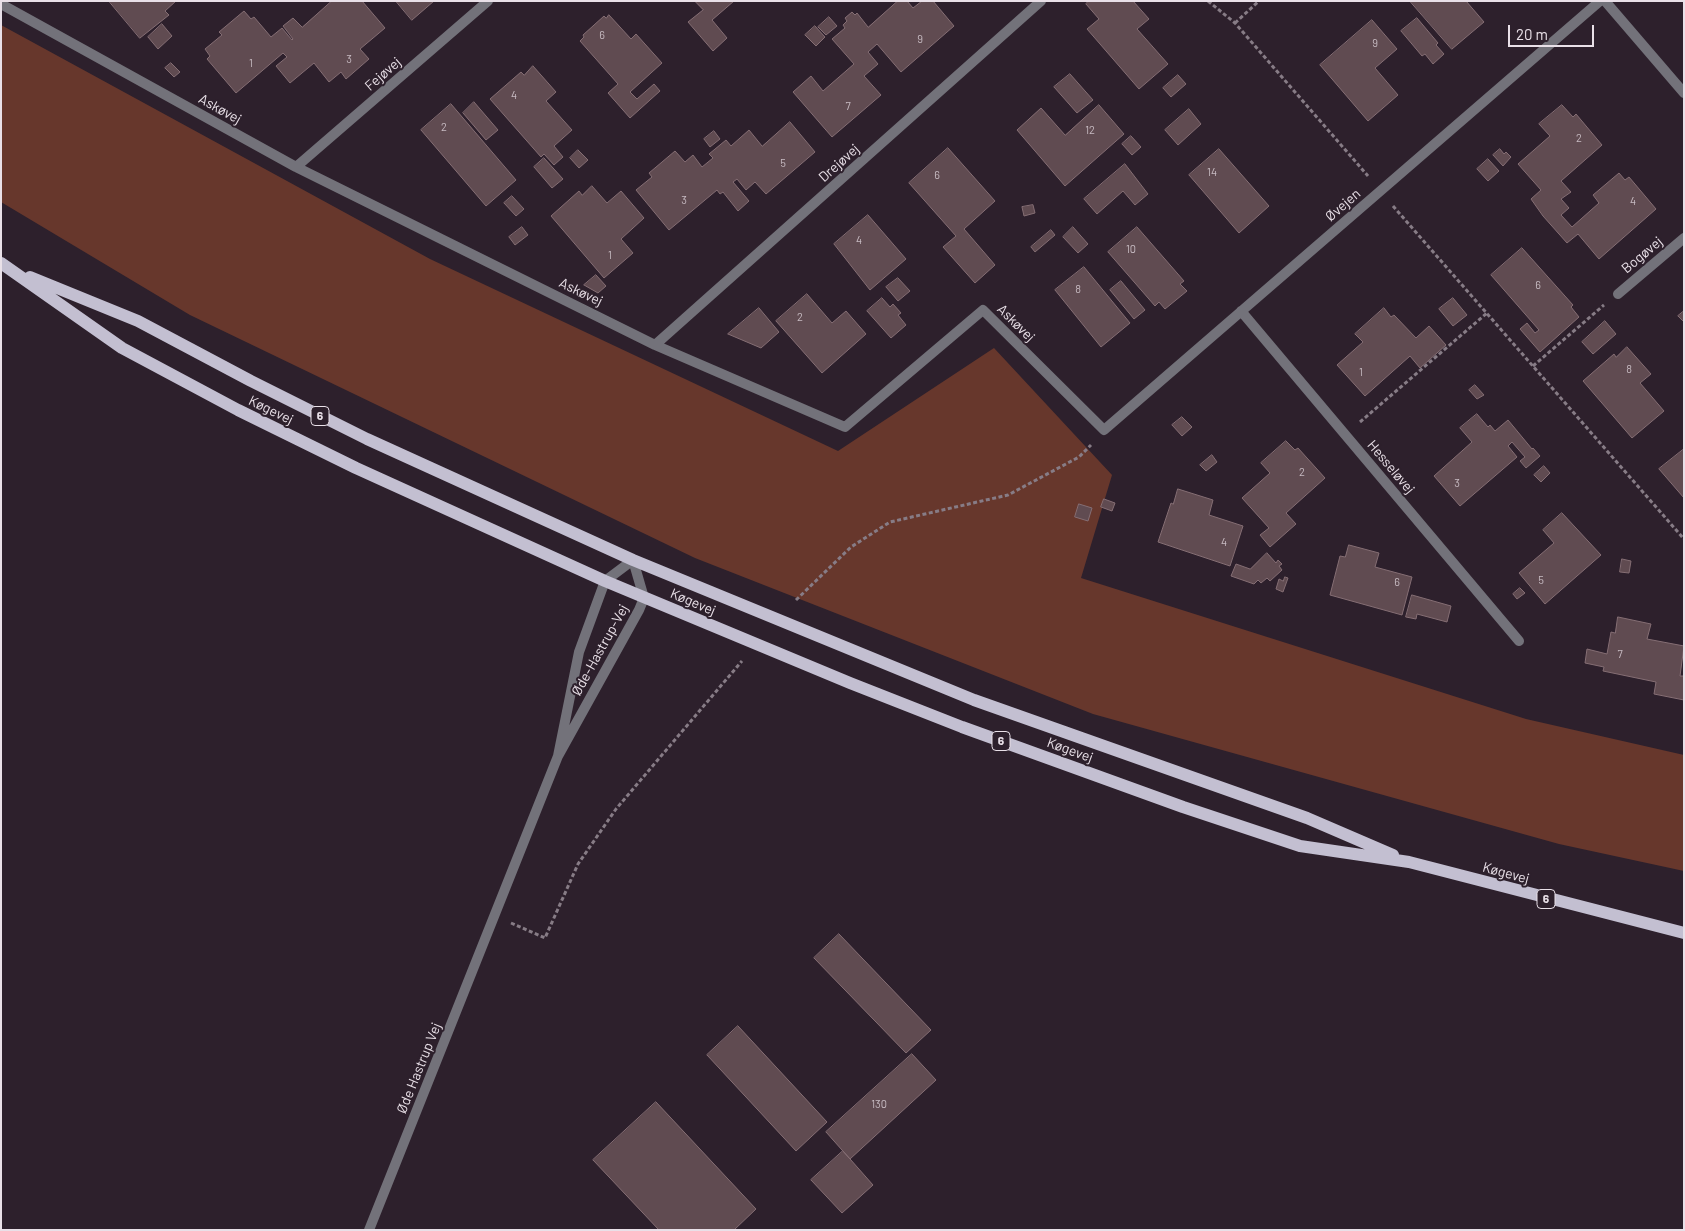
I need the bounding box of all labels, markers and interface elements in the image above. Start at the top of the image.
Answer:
scale bar [1510,15,1596,47]
text: 20 m [1516,25,1548,43]
house number: 6 [599,28,605,42]
house number: 9 [917,32,923,46]
house number: 9 [1372,36,1378,50]
house number: 3 [346,52,352,66]
street label: Fejøvej [361,54,405,94]
house number: 1 [249,56,253,70]
house number: 4 [511,88,517,102]
street label: Askøvej [196,90,244,128]
house number: 7 [845,99,851,113]
house number: 2 [441,120,447,134]
house number: 12 [1085,123,1095,137]
house number: 2 [1576,131,1582,145]
street label: Drejøvej [815,140,863,186]
house number: 5 [780,156,786,170]
house number: 14 [1207,165,1217,179]
house number: 6 [934,168,940,182]
street label: Øvejen [1322,185,1364,225]
house number: 3 [681,193,687,207]
house number: 4 [1630,194,1636,208]
house number: 4 [856,233,862,247]
street label: Bogøvej [1618,233,1666,277]
house number: 10 [1126,242,1136,256]
house number: 1 [608,248,612,262]
street label: Askøvej [556,274,606,310]
house number: 6 [1535,278,1541,292]
house number: 8 [1075,282,1081,296]
street label: Askøvej [994,301,1038,345]
house number: 2 [797,310,803,324]
house number: 8 [1626,362,1632,376]
house number: 1 [1359,365,1363,379]
street label: Køgevej [246,392,296,428]
road number: 6 [311,406,329,426]
street label: Hesseløvej [1364,437,1418,497]
house number: 2 [1299,465,1305,479]
house number: 3 [1454,476,1460,490]
house number: 4 [1221,535,1227,549]
house number: 5 [1538,573,1544,587]
house number: 6 [1394,575,1400,589]
street label: Køgevej [668,585,718,619]
street label: Øde-Hastrup-Vej [568,601,632,699]
house number: 7 [1617,647,1623,661]
road number: 6 [992,731,1010,750]
street label: Køgevej [1045,734,1095,766]
street label: Køgevej [1481,859,1531,887]
road number: 6 [1537,890,1555,909]
street label: Øde Hastrup Vej [393,1020,445,1116]
house number: 130 [871,1097,887,1111]

